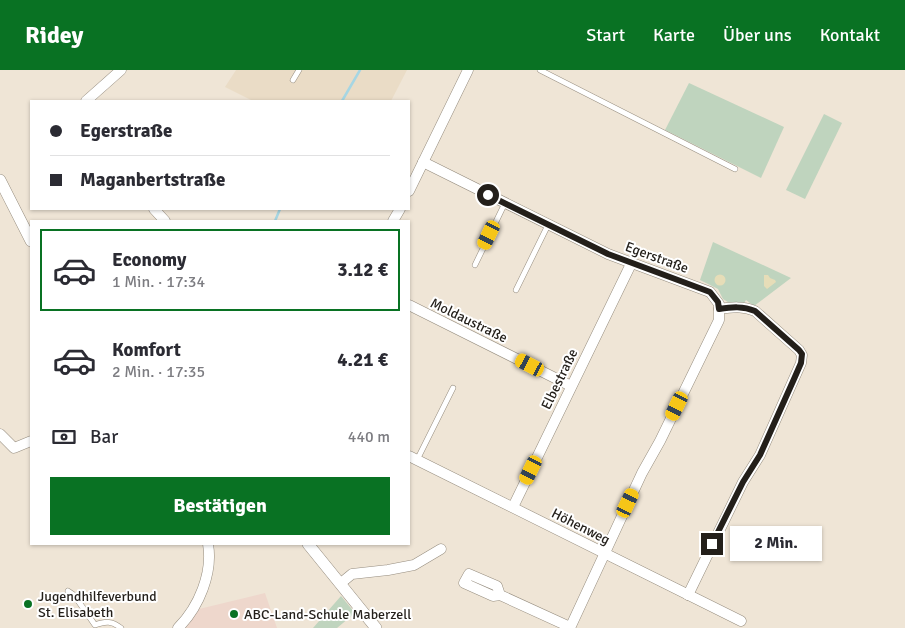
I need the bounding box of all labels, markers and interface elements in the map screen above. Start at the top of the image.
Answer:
text: Ridey [25,20,84,50]
text: Start [586,24,625,46]
text: Karte [653,24,695,46]
text: Über uns [723,24,792,46]
text: Kontakt [820,24,880,46]
text: Egerstraße [80,119,172,143]
text: Maganbertstraße [80,168,225,192]
route start [477,184,499,206]
car [475,218,502,252]
street label: Egerstraße [623,238,691,277]
icon: car [52,248,97,293]
text: Economy [112,248,186,272]
text: 3.12 € [337,258,388,282]
text: 1 Min. · 17:34 [112,272,205,292]
street label: Moldaustraße [427,294,510,346]
icon: car [52,338,97,383]
text: Komfort [112,338,181,362]
street label: Elbestraße [537,346,581,412]
text: 4.21 € [337,348,388,372]
car [513,352,546,378]
text: 2 Min. · 17:35 [112,362,205,382]
car [663,389,690,423]
icon: cash [50,423,78,451]
text: Bar [90,425,118,449]
text: 440 m [348,427,390,447]
car [517,453,544,487]
button: Bestätigen [50,477,390,535]
car [614,486,641,520]
street label: Höhenweg [549,505,613,548]
callout: 2 Min. [730,526,822,562]
route end [701,533,723,555]
text: 2 Min. [754,533,798,553]
place label: Jugendhilfeverbund St. Elisabeth [38,588,157,621]
marker: Jugendhilfeverbund St. Elisabeth [22,598,34,610]
place label: ABC-Land-Schule Maberzell [244,606,411,623]
marker: ABC-Land-Schule Maberzell [228,608,240,620]

